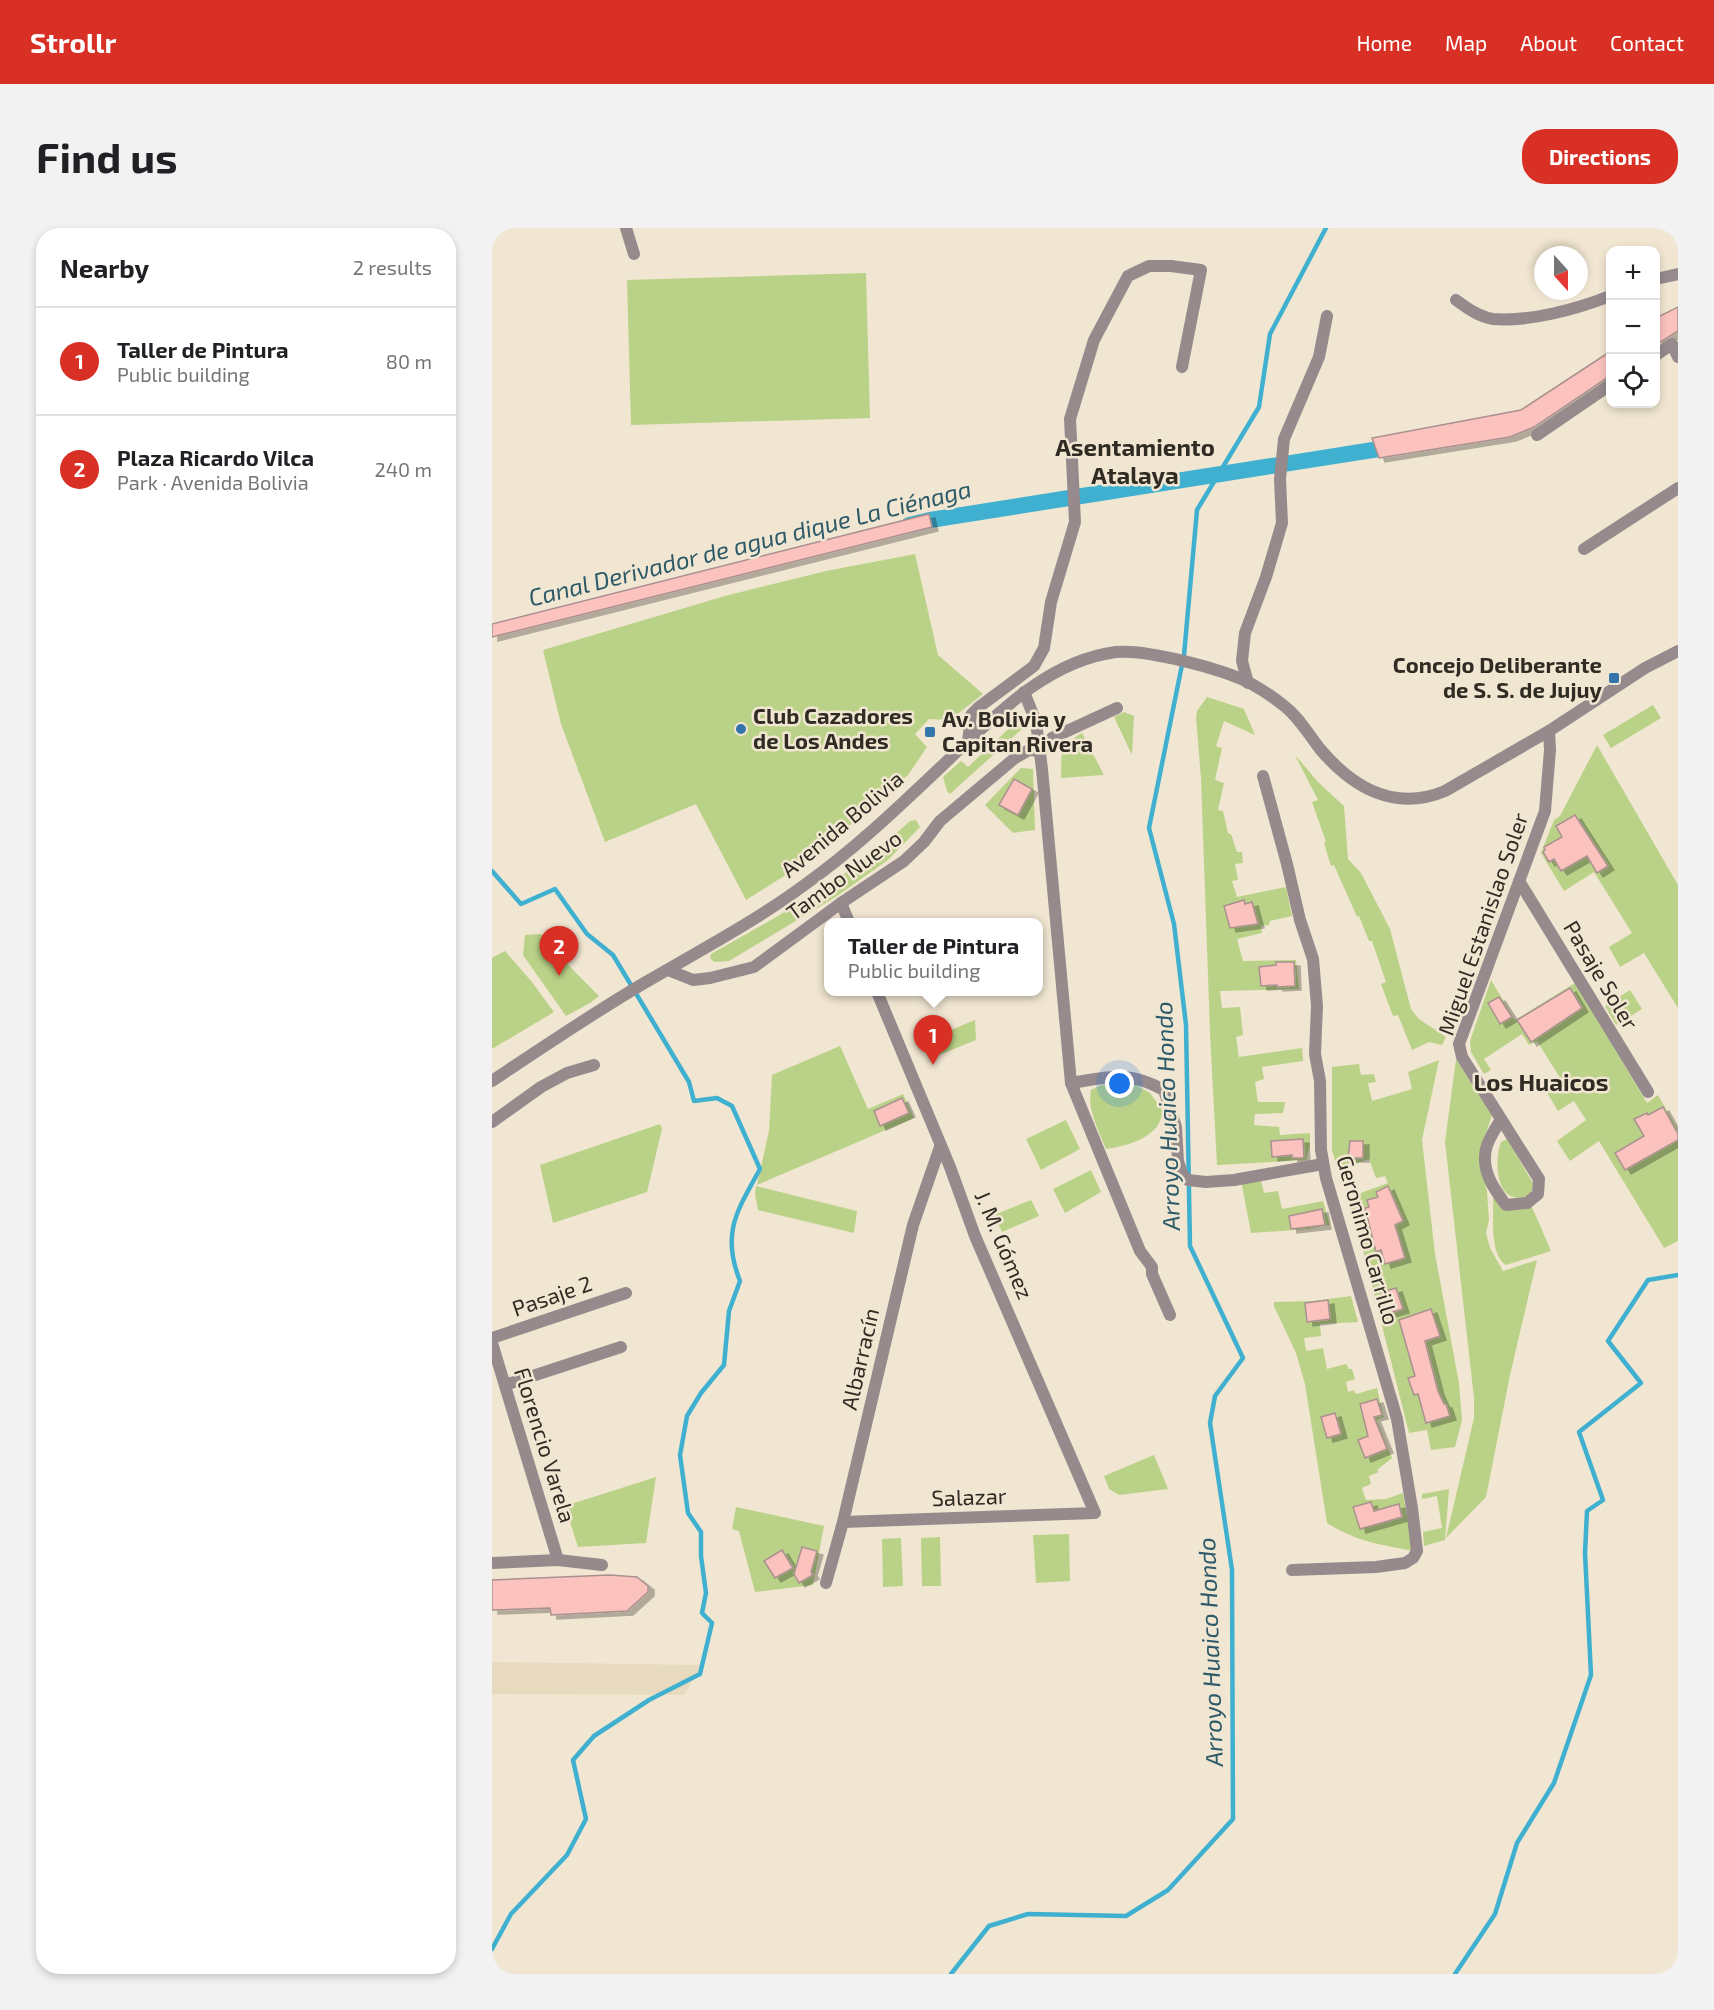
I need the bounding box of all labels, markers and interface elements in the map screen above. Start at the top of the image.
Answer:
text: Strollr [30,25,116,59]
text: Home [1356,30,1412,55]
text: Map [1445,30,1487,55]
text: About [1520,30,1577,55]
text: Contact [1610,30,1684,55]
button: Directions [1522,129,1678,184]
text: Find us [36,131,178,181]
north arrow [1534,246,1588,300]
map controls [1606,246,1660,408]
button: + [1606,246,1660,300]
text: Nearby [60,252,149,283]
text: 2 results [353,255,432,279]
button: − [1606,300,1660,354]
text: Taller de Pintura [117,336,289,362]
text: 1 [75,349,84,373]
text: 80 m [386,349,432,373]
button: locate [1606,354,1660,408]
text: Public building [117,362,250,386]
district label: Asentamiento Atalaya [1055,432,1215,489]
text: Plaza Ricardo Vilca [117,444,314,470]
text: 2 [74,457,85,481]
text: 240 m [374,457,432,481]
text: Park · Avenida Bolivia [117,470,309,494]
water label: Canal Derivador de agua dique La Ciénaga [525,473,974,612]
place label: Concejo Deliberante de S. S. de Jujuy [1393,651,1603,703]
marker: Concejo Deliberante de S. S. de Jujuy [1607,671,1621,685]
place label: Club Cazadores de Los Andes [753,702,913,753]
place label: Av. Bolivia y Capitan Rivera [942,705,1093,756]
marker: Club Cazadores de Los Andes [734,722,748,736]
marker: Av. Bolivia y Capitan Rivera [923,725,937,739]
street label: Avenida Bolivia [775,765,908,882]
street label: Miguel Estanislao Soler [1432,809,1532,1038]
street label: Tambo Nuevo [781,824,906,925]
street label: Pasaje Soler [1558,915,1645,1034]
popup [824,918,1043,996]
pin: 2 [540,926,578,976]
text: Taller de Pintura [848,932,1019,958]
text: Public building [848,958,980,982]
water label: Arroyo Huaico Hondo [1148,1001,1185,1232]
pin: 1 [914,1016,952,1065]
district label: Los Huaicos [1473,1067,1609,1096]
your location [1105,1069,1134,1098]
street label: Geronimo Carrillo [1332,1152,1406,1327]
street label: J. M. Gómez [970,1186,1039,1303]
street label: Pasaje 2 [508,1269,595,1322]
street label: Albarracín [835,1305,883,1412]
street label: Florencio Varela [510,1364,582,1525]
street label: Salazar [931,1482,1007,1510]
water label: Arroyo Huaico Hondo [1191,1537,1228,1768]

